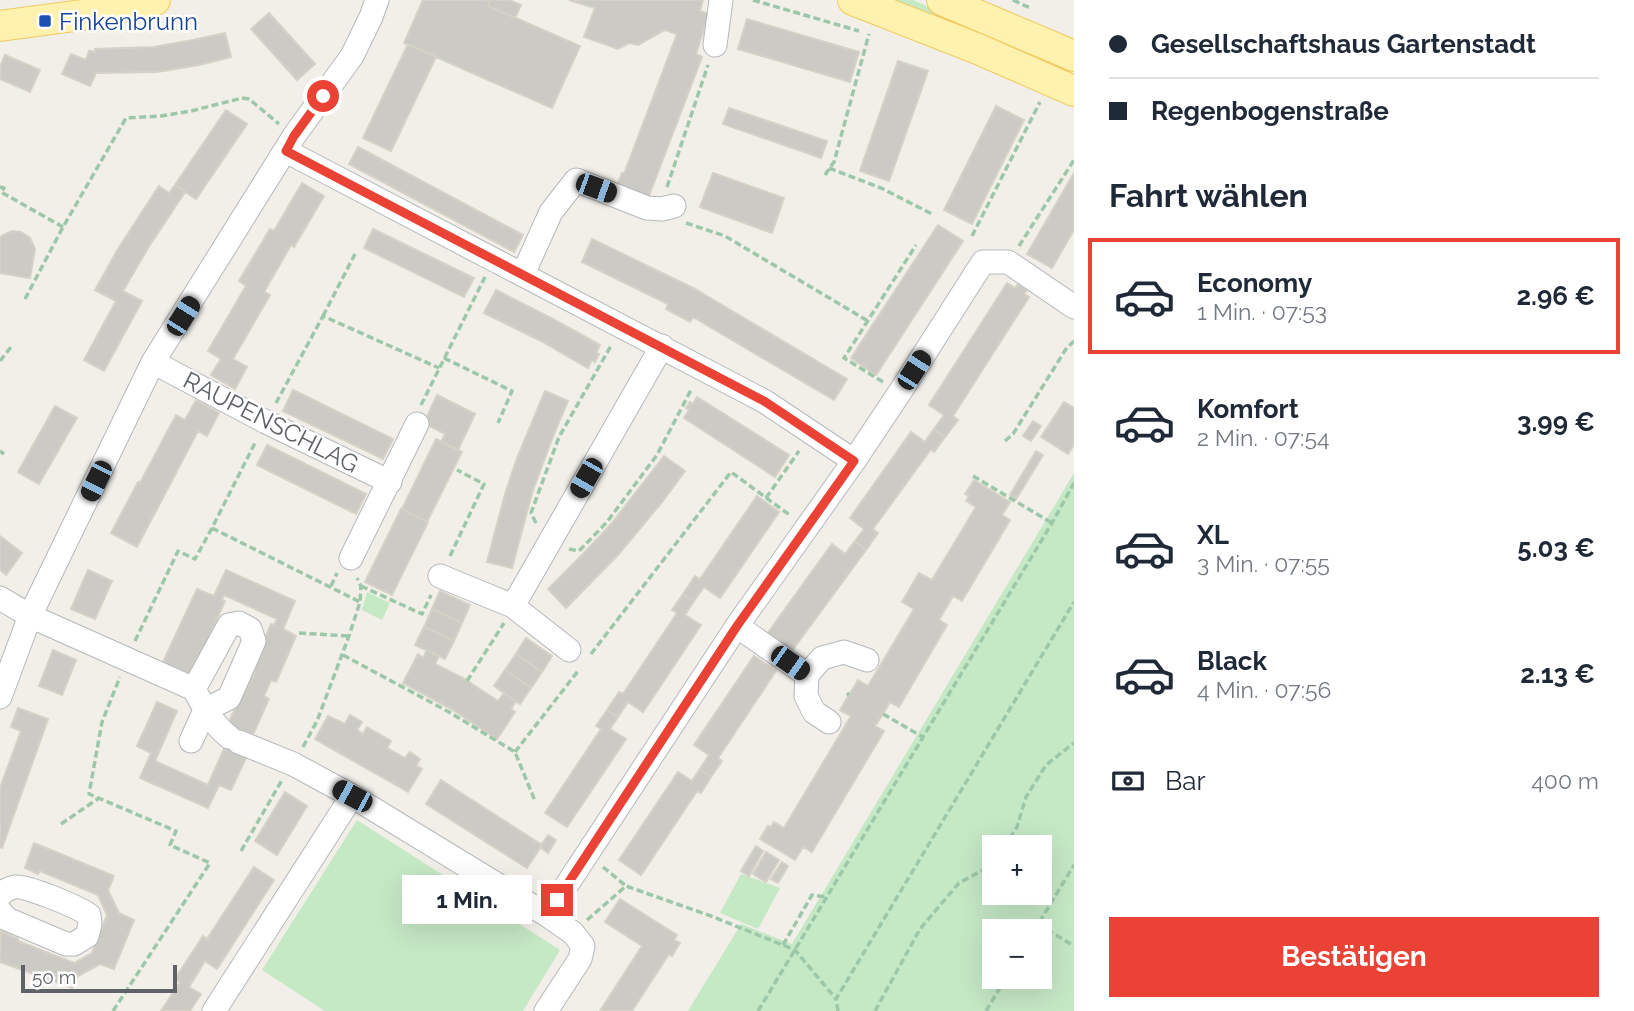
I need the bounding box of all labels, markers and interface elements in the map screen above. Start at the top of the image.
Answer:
place label: Finkenbrunn [59,7,198,36]
marker: Finkenbrunn [37,13,53,29]
text: Gesellschaftshaus Gartenstadt [1151,29,1536,59]
route start [307,80,339,112]
text: Regenbogenstraße [1151,96,1389,126]
car [573,171,620,205]
text: Fahrt wählen [1109,177,1308,214]
icon: car [1113,265,1176,328]
text: Economy [1197,268,1312,298]
text: 2.96 € [1516,281,1595,311]
car [163,293,204,339]
text: 1 Min. · 07:53 [1197,298,1327,325]
car [894,347,935,393]
street label: RAUPENSCHLAG [179,365,363,479]
icon: car [1113,391,1176,454]
text: Komfort [1197,394,1299,424]
text: 3.99 € [1517,407,1595,437]
text: 2 Min. · 07:54 [1197,424,1330,451]
car [567,455,606,501]
car [78,458,115,504]
icon: car [1113,517,1176,580]
text: XL [1197,520,1229,550]
text: 5.03 € [1517,533,1595,563]
text: 3 Min. · 07:55 [1197,550,1330,577]
car [767,642,814,684]
icon: car [1113,643,1176,706]
text: Black [1197,646,1267,676]
text: 2.13 € [1520,659,1595,689]
text: 4 Min. · 07:56 [1197,676,1331,703]
icon: cash [1109,762,1147,800]
text: Bar [1165,766,1206,796]
text: 400 m [1531,767,1599,794]
car [329,777,376,815]
map controls [982,835,1052,989]
button: + [982,835,1052,905]
callout: 1 Min. [403,876,532,925]
route end [541,884,573,916]
text: 1 Min. [436,886,498,913]
button: Bestätigen [1109,917,1599,997]
button: − [982,919,1052,989]
scale bar [21,962,177,994]
text: 50 m [32,966,76,988]

